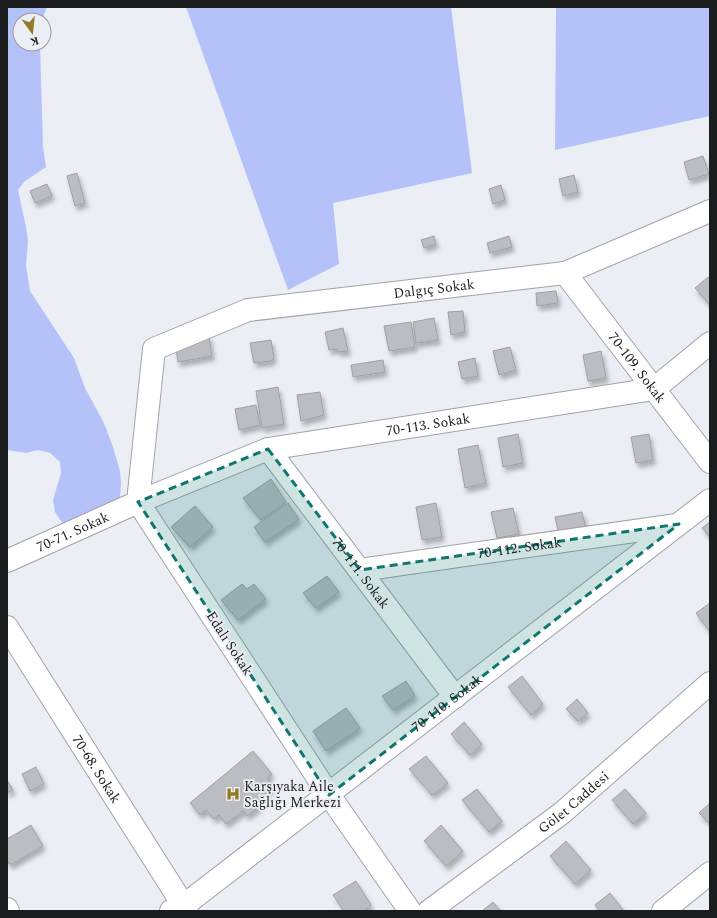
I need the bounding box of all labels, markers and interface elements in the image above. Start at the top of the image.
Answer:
north arrow [12,12,52,52]
text: K [28,32,41,51]
street label: Dalgıç Sokak [392,274,476,304]
street label: 70-109. Sokak [603,328,671,408]
street label: 70-113. Sokak [385,408,472,442]
street label: 70-71. Sokak [33,506,113,557]
street label: 70-112. Sokak [476,531,563,564]
street label: 70-111. Sokak [327,533,395,613]
street label: Edalı Sokak [201,607,258,680]
street label: 70-110. Sokak [407,669,487,737]
street label: 70-68. Sokak [67,731,126,808]
street label: Gölet Caddesi [534,766,614,838]
place label: Karşıyaka Aile Sağlığı Merkezi [244,776,341,813]
hospital icon: Karşıyaka Aile Sağlığı Merkezi [225,786,241,802]

